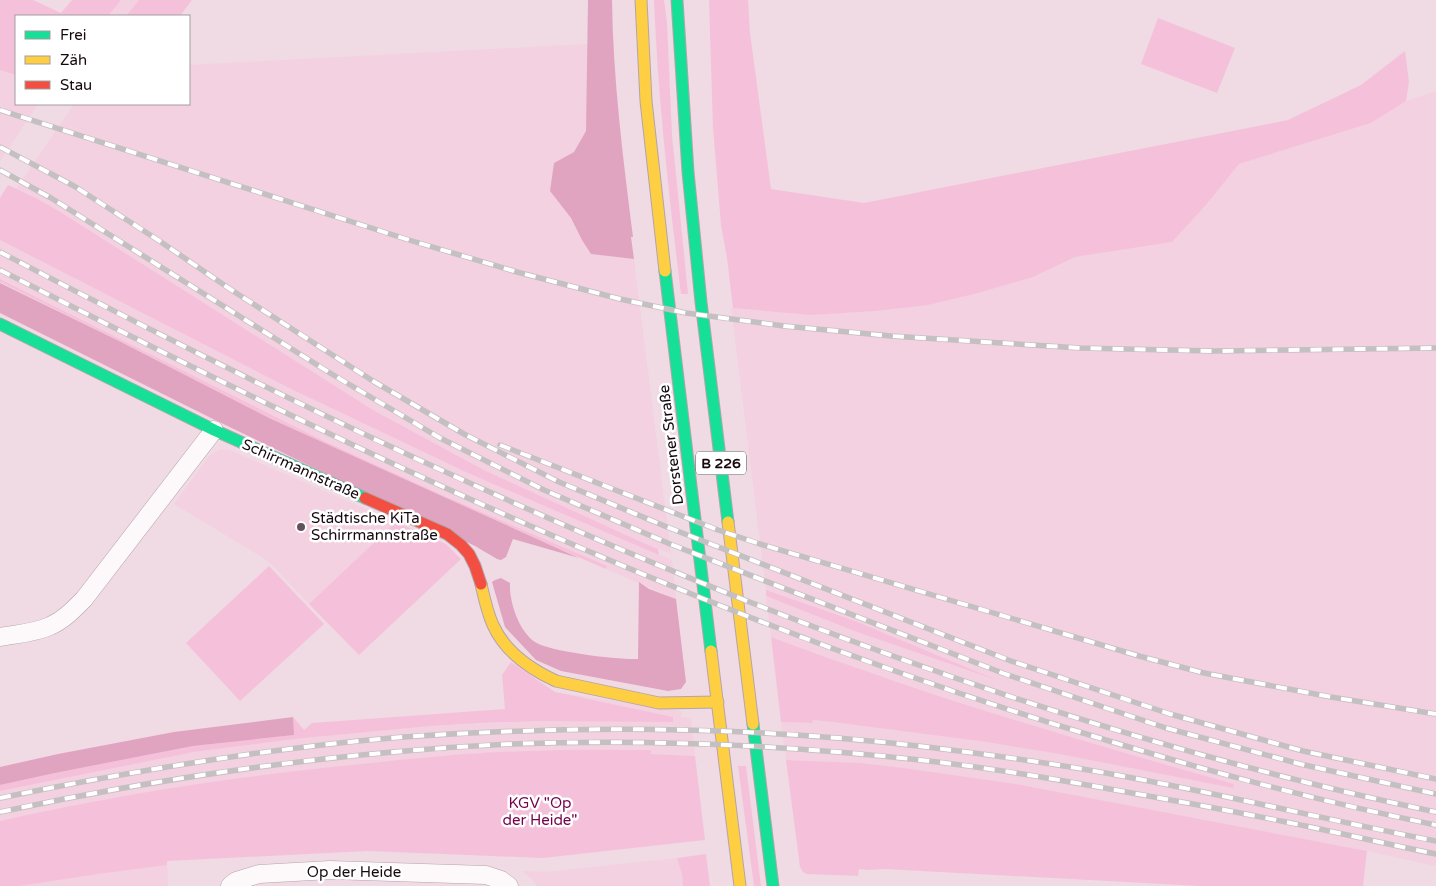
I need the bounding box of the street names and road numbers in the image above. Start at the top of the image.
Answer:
street label: Dorstener Straße [655,384,687,506]
street label: Schirrmannstraße [239,435,363,503]
road number: B 226 [696,452,746,474]
street label: Op der Heide [307,863,401,881]

